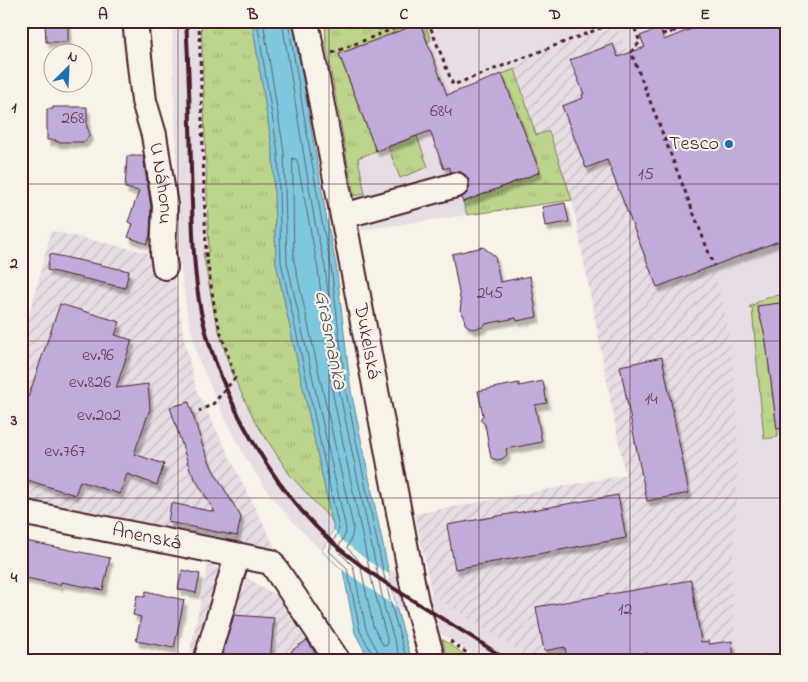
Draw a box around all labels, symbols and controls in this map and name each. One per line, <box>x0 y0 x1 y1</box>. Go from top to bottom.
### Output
text: A <box>98 3 108 27</box>
text: B <box>247 3 259 27</box>
text: C <box>400 3 409 27</box>
text: D <box>548 3 561 27</box>
text: E <box>700 3 710 27</box>
north arrow <box>42 42 92 92</box>
text: N <box>64 46 81 69</box>
text: 1 <box>11 96 17 120</box>
house number: 684 <box>430 99 453 125</box>
house number: 268 <box>61 106 85 132</box>
place label: Tesco <box>669 130 719 159</box>
marker: Tesco <box>723 138 735 150</box>
street label: U Náhonu <box>141 141 180 225</box>
house number: 15 <box>638 162 654 188</box>
text: 2 <box>9 252 18 276</box>
house number: 245 <box>477 281 503 307</box>
water label: Grasmanka <box>306 288 354 393</box>
street label: Dukelská <box>345 300 388 381</box>
house number: ev.96 <box>82 343 114 369</box>
house number: ev.826 <box>69 370 111 396</box>
house number: 14 <box>644 387 658 413</box>
house number: ev.202 <box>77 403 121 429</box>
text: 3 <box>10 409 18 433</box>
house number: ev.767 <box>44 439 86 465</box>
street label: Anenská <box>109 516 184 558</box>
text: 4 <box>10 566 18 590</box>
house number: 12 <box>618 597 632 623</box>

